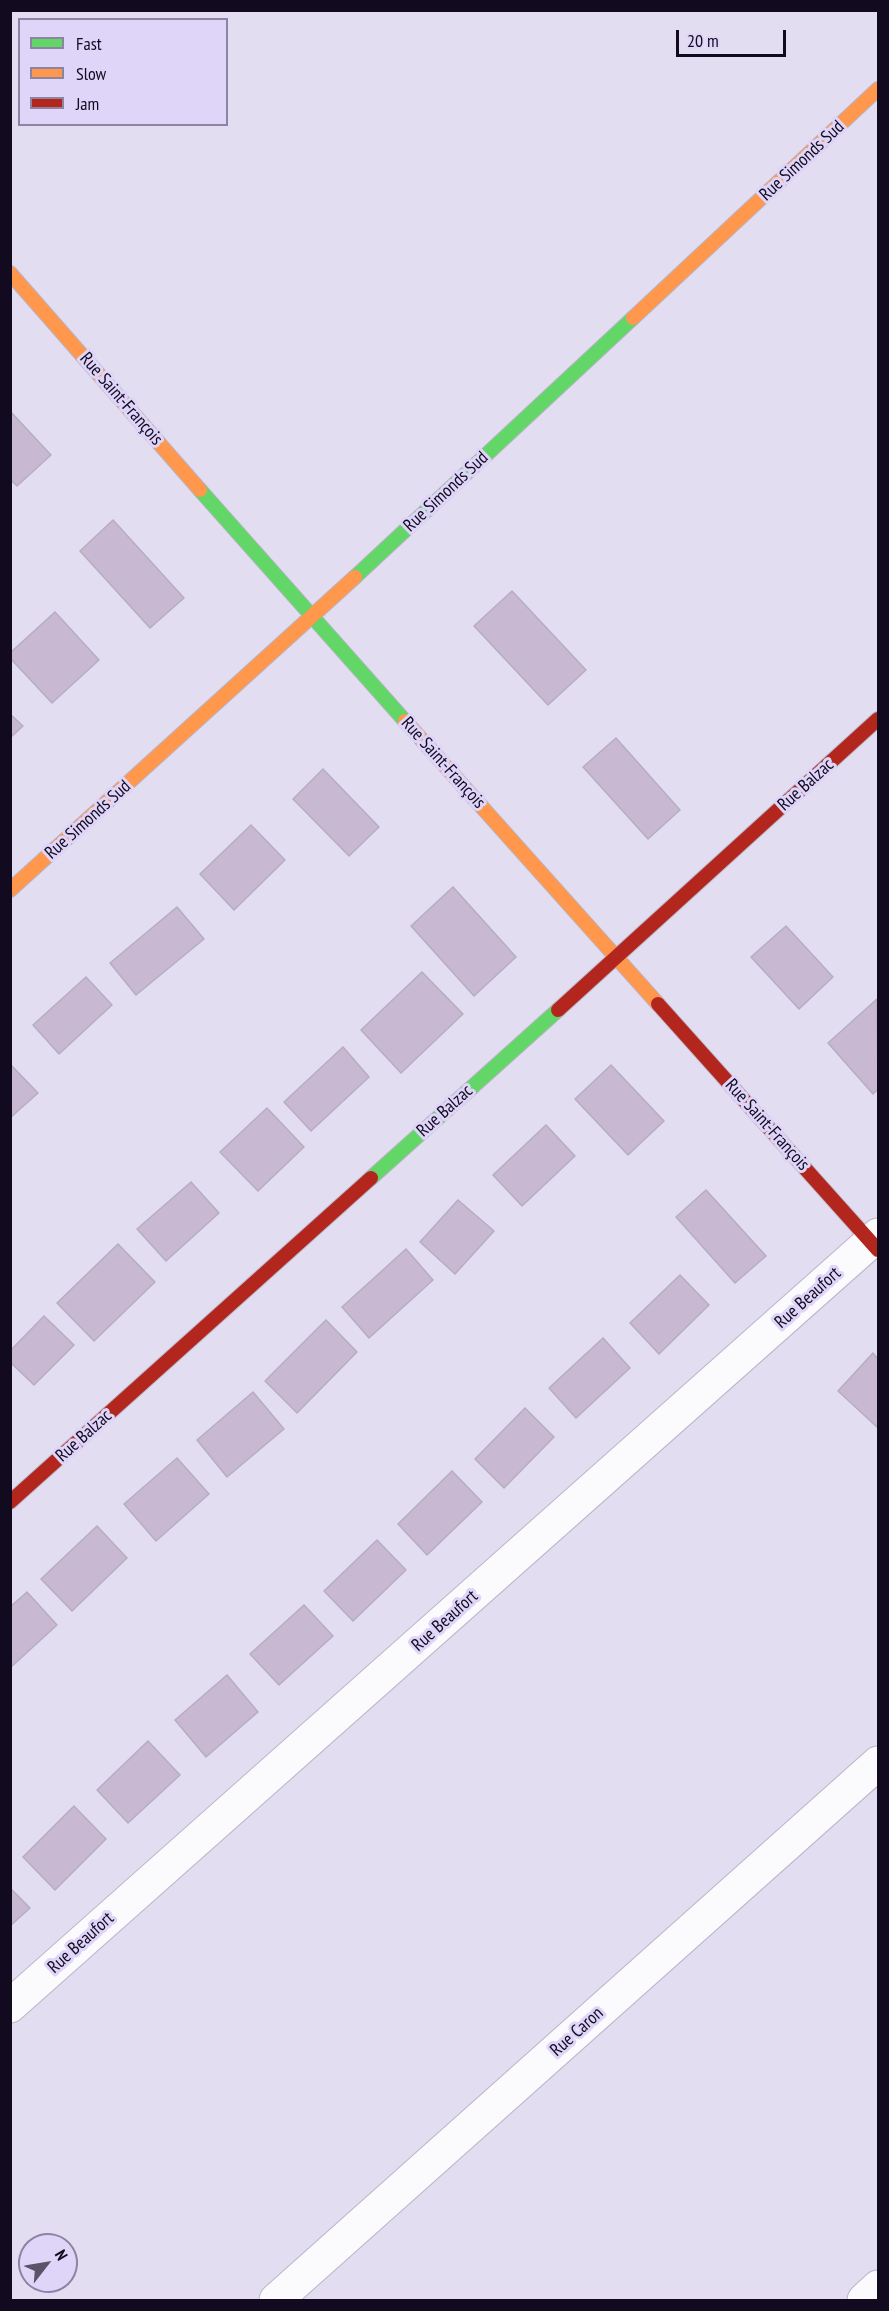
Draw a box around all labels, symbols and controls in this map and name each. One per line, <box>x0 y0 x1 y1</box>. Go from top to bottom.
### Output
legend <box>18 18 228 126</box>
scale bar <box>679 18 788 56</box>
text: 20 m <box>687 29 719 52</box>
text: Fast <box>76 32 102 55</box>
text: Slow <box>76 62 106 85</box>
text: Jam <box>76 92 99 115</box>
street label: Rue Simonds Sud <box>755 116 849 206</box>
street label: Rue Saint-François <box>75 348 167 450</box>
street label: Rue Simonds Sud <box>399 447 493 537</box>
street label: Rue Saint-François <box>396 713 490 813</box>
street label: Rue Balzac <box>774 754 838 816</box>
street label: Rue Simonds Sud <box>41 776 135 864</box>
street label: Rue Saint-François <box>720 1075 814 1175</box>
street label: Rue Balzac <box>413 1080 477 1142</box>
street label: Rue Beaufort <box>771 1263 845 1333</box>
street label: Rue Balzac <box>52 1405 116 1467</box>
street label: Rue Beaufort <box>408 1586 482 1656</box>
street label: Rue Beaufort <box>44 1908 118 1978</box>
street label: Rue Caron <box>546 2003 608 2061</box>
north arrow <box>18 2233 78 2293</box>
text: N <box>51 2246 73 2264</box>

